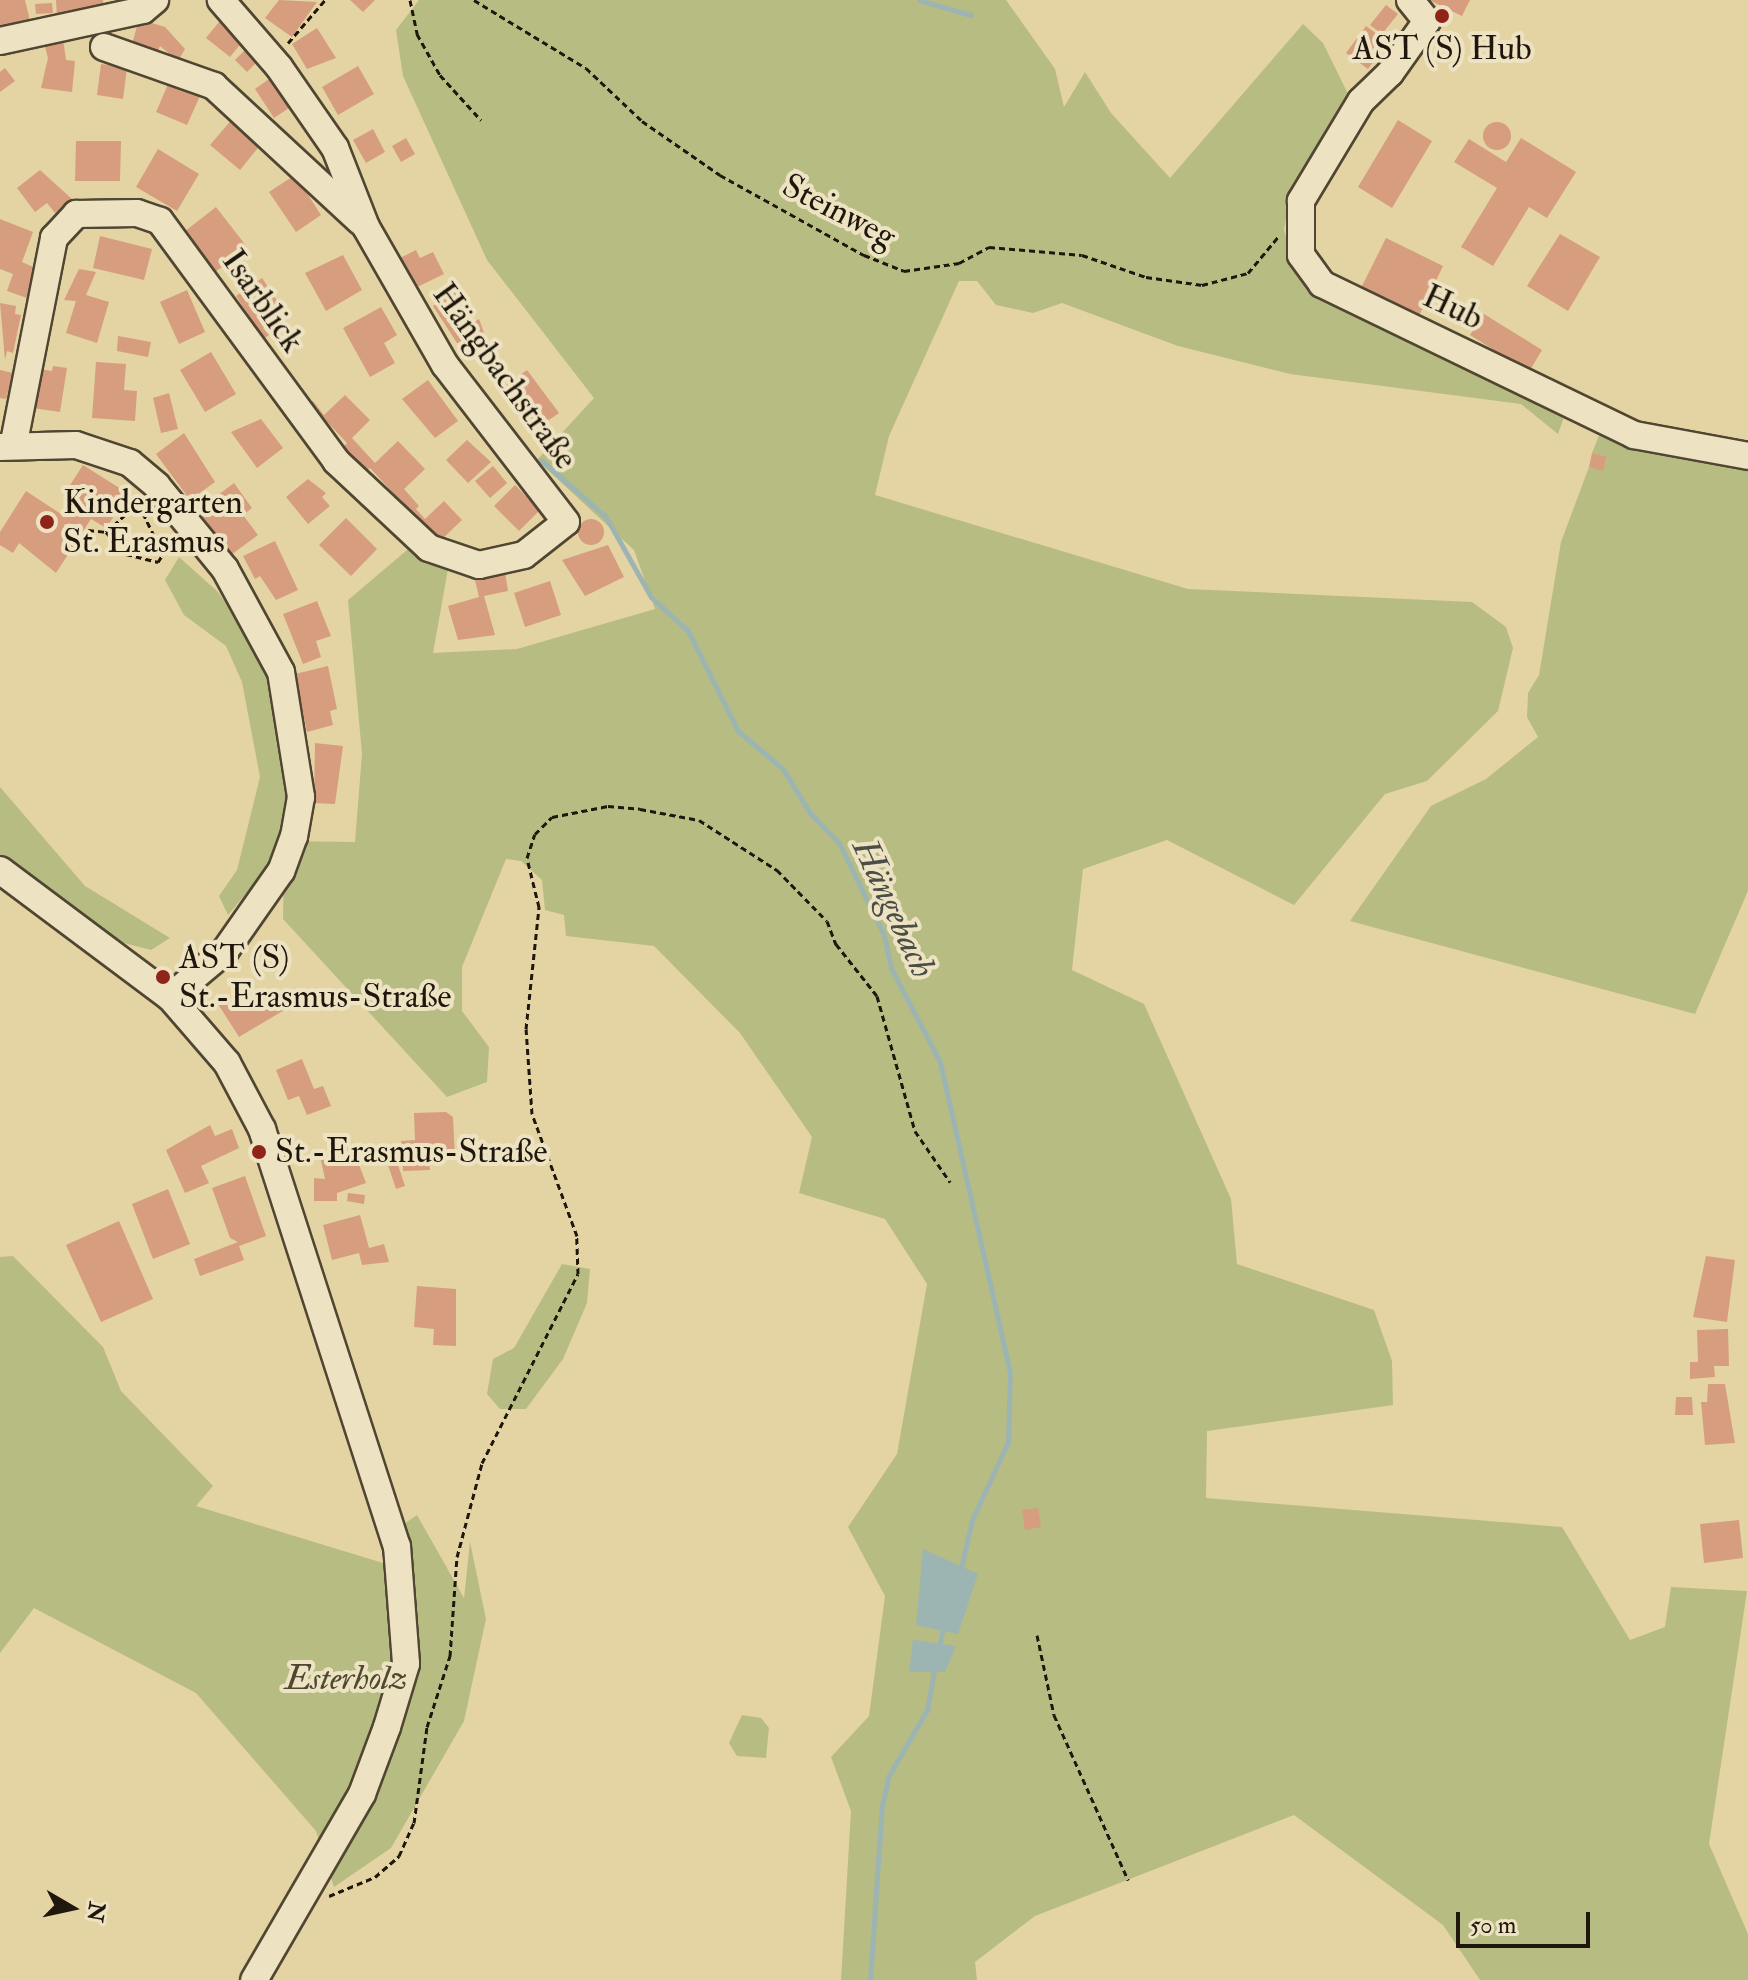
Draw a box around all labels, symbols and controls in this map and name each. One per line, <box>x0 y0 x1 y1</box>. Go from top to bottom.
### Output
marker: AST (S) Hub <box>1433 7 1451 25</box>
place label: AST (S) Hub <box>1352 29 1532 69</box>
street label: Steinweg <box>775 165 903 257</box>
street label: Isarblick <box>213 242 313 360</box>
street label: Hängbachstraße <box>424 275 586 477</box>
street label: Hub <box>1416 275 1490 339</box>
place label: Kindergarten St. Erasmus <box>63 482 243 562</box>
marker: Kindergarten St. Erasmus <box>38 513 56 531</box>
water label: Hängebach <box>843 832 945 984</box>
place label: AST (S) St.-Erasmus-Straße <box>179 937 452 1016</box>
marker: AST (S) St.-Erasmus-Straße <box>154 968 172 986</box>
place label: St.-Erasmus-Straße <box>275 1132 548 1172</box>
marker: St.-Erasmus-Straße <box>250 1143 268 1161</box>
park label: Esterholz <box>285 1659 407 1699</box>
north arrow <box>32 1868 112 1948</box>
scale bar <box>1460 1896 1594 1946</box>
text: N <box>80 1900 111 1924</box>
text: 50 m <box>1470 1910 1516 1941</box>

